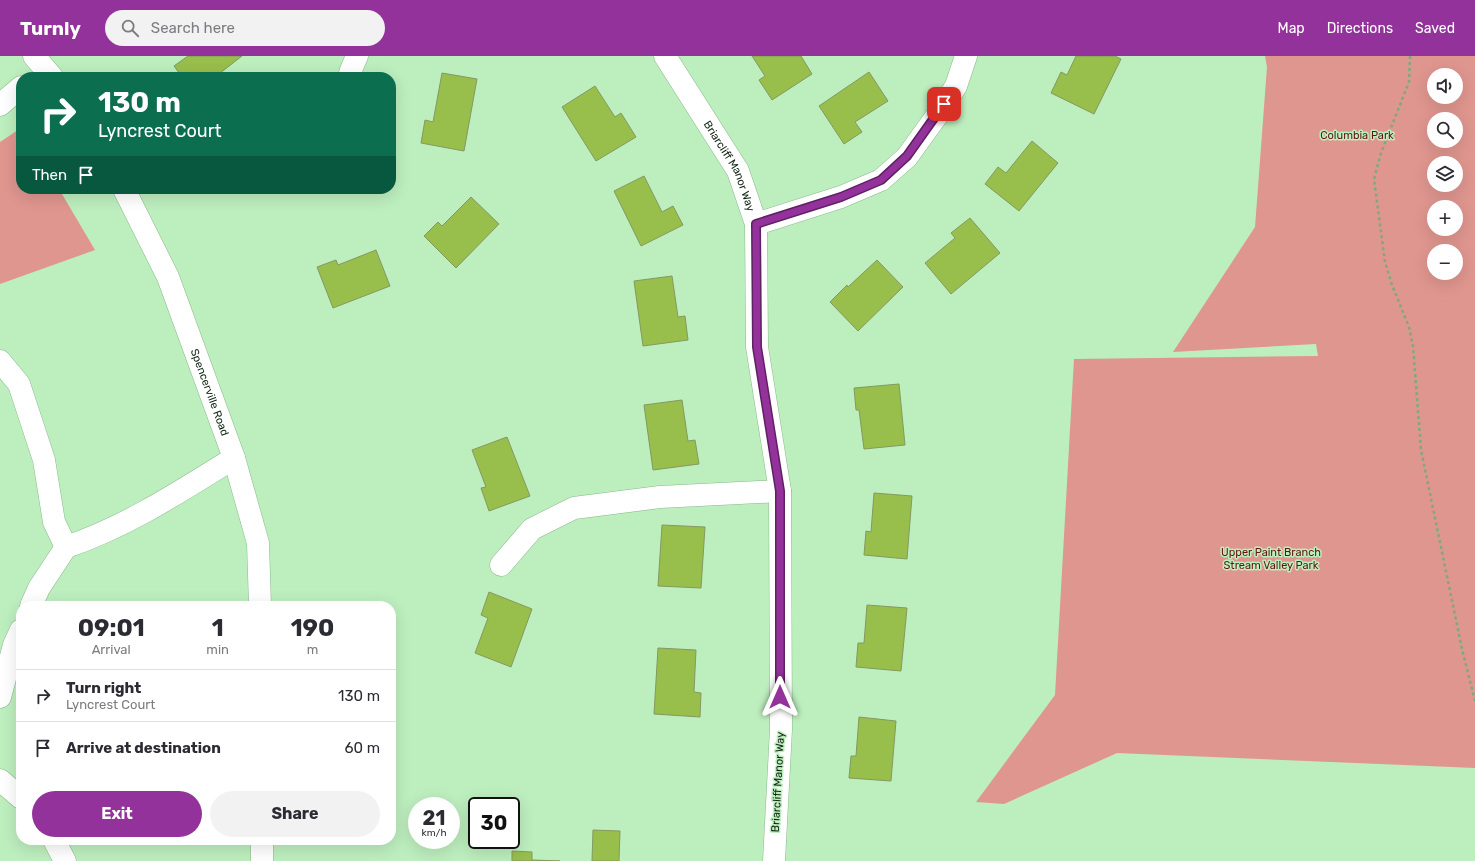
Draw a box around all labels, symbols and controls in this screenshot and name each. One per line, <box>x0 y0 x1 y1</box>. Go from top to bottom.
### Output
search box <box>105 10 385 46</box>
text: Turnly <box>20 17 81 40</box>
icon: search <box>119 17 141 39</box>
text: Search here <box>151 19 235 37</box>
text: Map <box>1278 20 1305 37</box>
text: Directions <box>1327 20 1393 37</box>
text: Saved <box>1415 20 1455 37</box>
map controls <box>1427 68 1463 280</box>
button: sound <box>1427 68 1463 104</box>
text: 130 m <box>98 86 181 119</box>
pin <box>927 87 961 121</box>
icon: right <box>32 88 84 140</box>
icon: arrive <box>933 93 955 115</box>
button: search <box>1427 112 1463 148</box>
street label: Briarcliff Manor Way <box>701 118 758 213</box>
text: Lyncrest Court <box>98 120 222 142</box>
park label: Columbia Park <box>1320 129 1394 142</box>
button: layers <box>1427 156 1463 192</box>
icon: arrive <box>75 164 97 186</box>
text: Then <box>32 166 67 184</box>
button: + <box>1427 200 1463 236</box>
button: − <box>1427 244 1463 280</box>
street label: Spencerville Road <box>188 347 232 438</box>
park label: Upper Paint Branch Stream Valley Park <box>1221 546 1321 572</box>
text: 09:01 <box>78 614 145 642</box>
text: 1 <box>212 614 224 642</box>
text: 190 <box>291 614 334 642</box>
text: Arrival <box>92 642 131 657</box>
text: min <box>206 642 229 657</box>
text: m <box>307 642 318 657</box>
position arrow <box>759 676 801 718</box>
text: Turn right <box>66 679 141 697</box>
icon: right <box>32 685 54 707</box>
text: 130 m <box>338 687 380 705</box>
text: Lyncrest Court <box>66 697 155 712</box>
street label: Briarcliff Manor Way <box>769 731 787 833</box>
icon: arrive <box>32 737 54 759</box>
text: Arrive at destination <box>66 739 221 757</box>
text: 60 m <box>344 739 380 757</box>
button: Exit <box>32 791 202 837</box>
button: Share <box>210 791 380 837</box>
speed limit sign: 30 <box>468 797 520 849</box>
text: 21 <box>423 806 445 830</box>
text: km/h <box>422 827 446 839</box>

